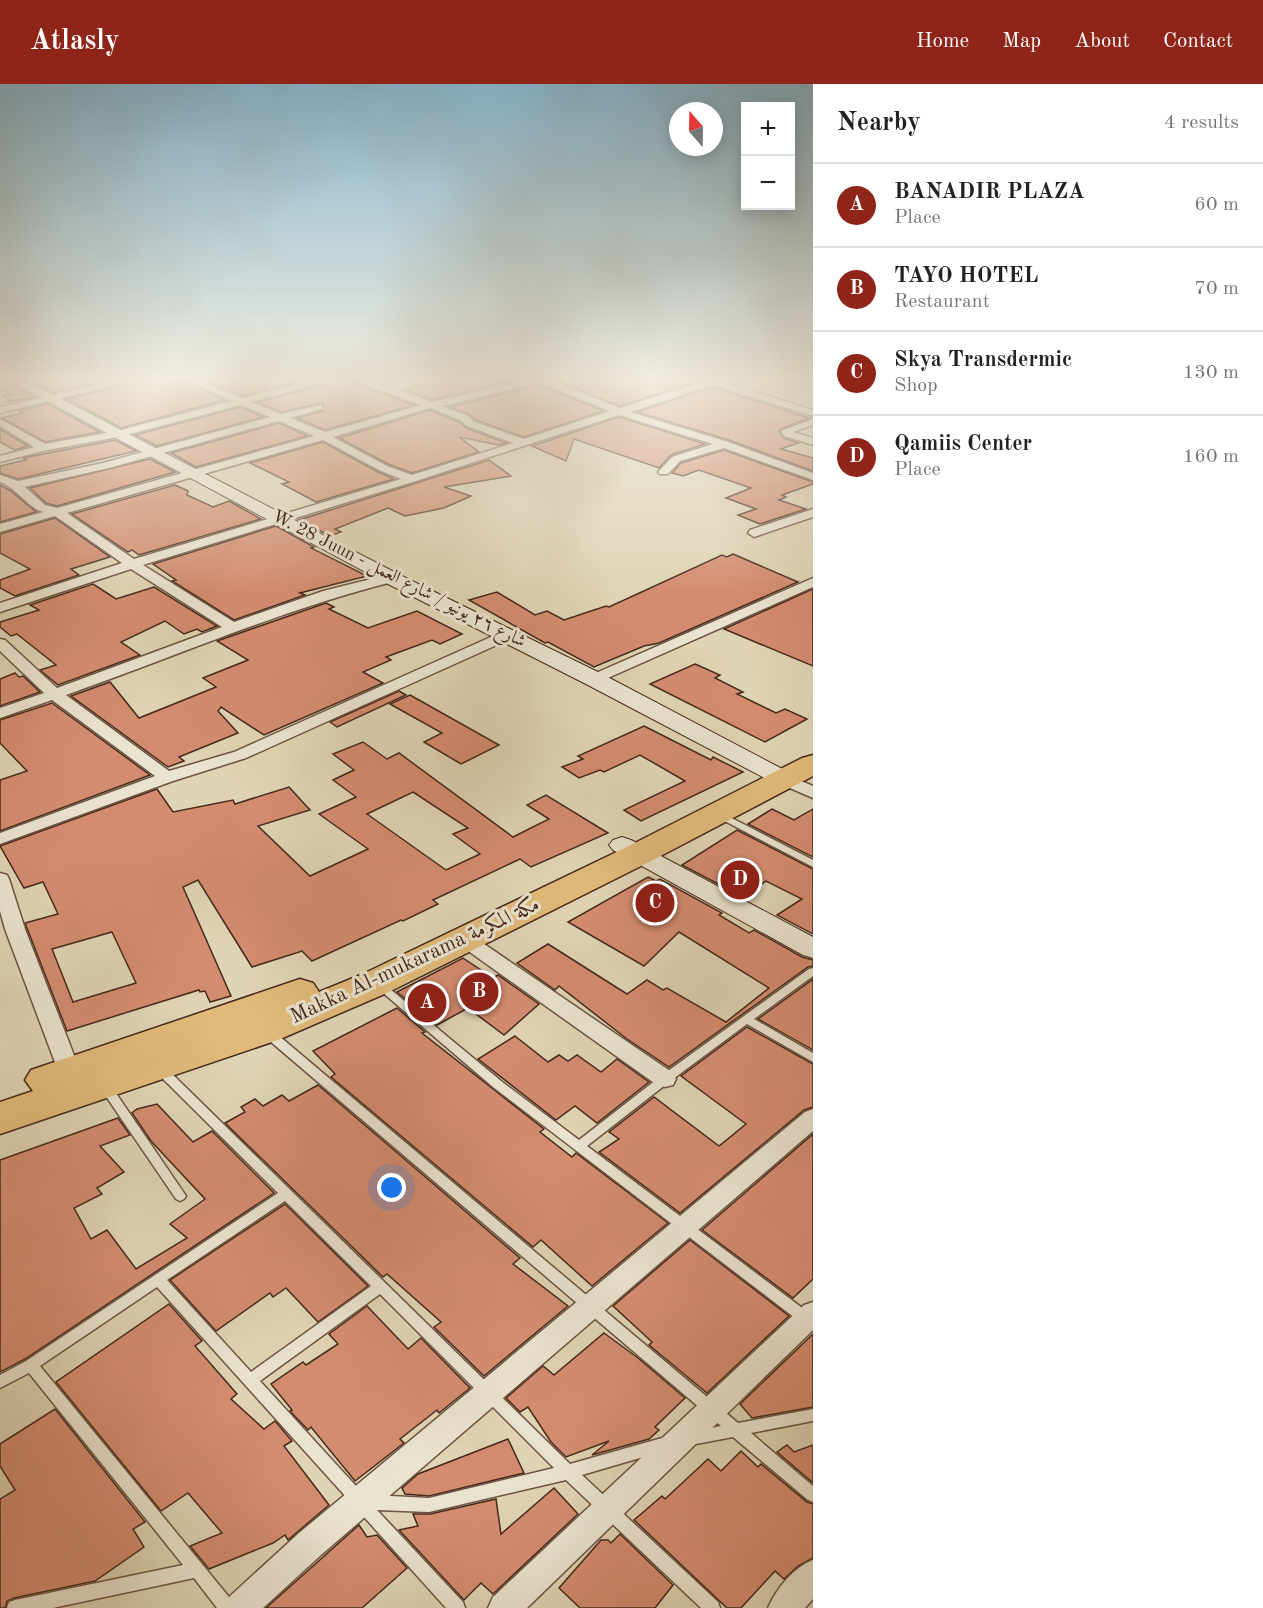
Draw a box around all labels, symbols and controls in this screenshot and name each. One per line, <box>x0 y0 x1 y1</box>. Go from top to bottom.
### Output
text: Atlasly <box>30 28 120 56</box>
text: Home <box>916 31 969 52</box>
text: Map <box>1002 31 1041 52</box>
text: About <box>1074 31 1130 52</box>
text: Contact <box>1163 31 1233 52</box>
north arrow <box>669 102 723 156</box>
map controls <box>741 102 795 210</box>
button: + <box>741 102 795 156</box>
text: Nearby <box>837 110 921 136</box>
text: 4 results <box>1164 113 1239 133</box>
button: − <box>741 156 795 210</box>
text: BANADIR PLAZA <box>894 181 1085 203</box>
text: A <box>849 195 864 215</box>
text: 60 m <box>1194 195 1239 215</box>
text: Place <box>894 208 941 228</box>
text: TAYO HOTEL <box>894 265 1038 287</box>
text: B <box>849 279 864 299</box>
text: 70 m <box>1194 279 1239 299</box>
text: Restaurant <box>894 292 990 312</box>
text: Skya Transdermic <box>894 349 1072 371</box>
text: C <box>850 363 863 383</box>
text: 130 m <box>1183 363 1239 383</box>
text: Shop <box>894 376 938 396</box>
text: Qamiis Center <box>894 433 1032 455</box>
text: D <box>849 447 864 467</box>
text: 160 m <box>1183 447 1239 467</box>
text: Place <box>894 460 941 480</box>
street label: W. 28 Juun - شارع ٢٦ يونيو / شارع العمل <box>267 507 529 656</box>
pin: D <box>720 858 760 902</box>
pin: C <box>636 880 674 926</box>
street label: Makka Al-mukarama مكة المكرمة <box>286 892 544 1030</box>
pin: B <box>460 970 498 1014</box>
pin: A <box>408 980 446 1026</box>
your location <box>377 1173 406 1202</box>

